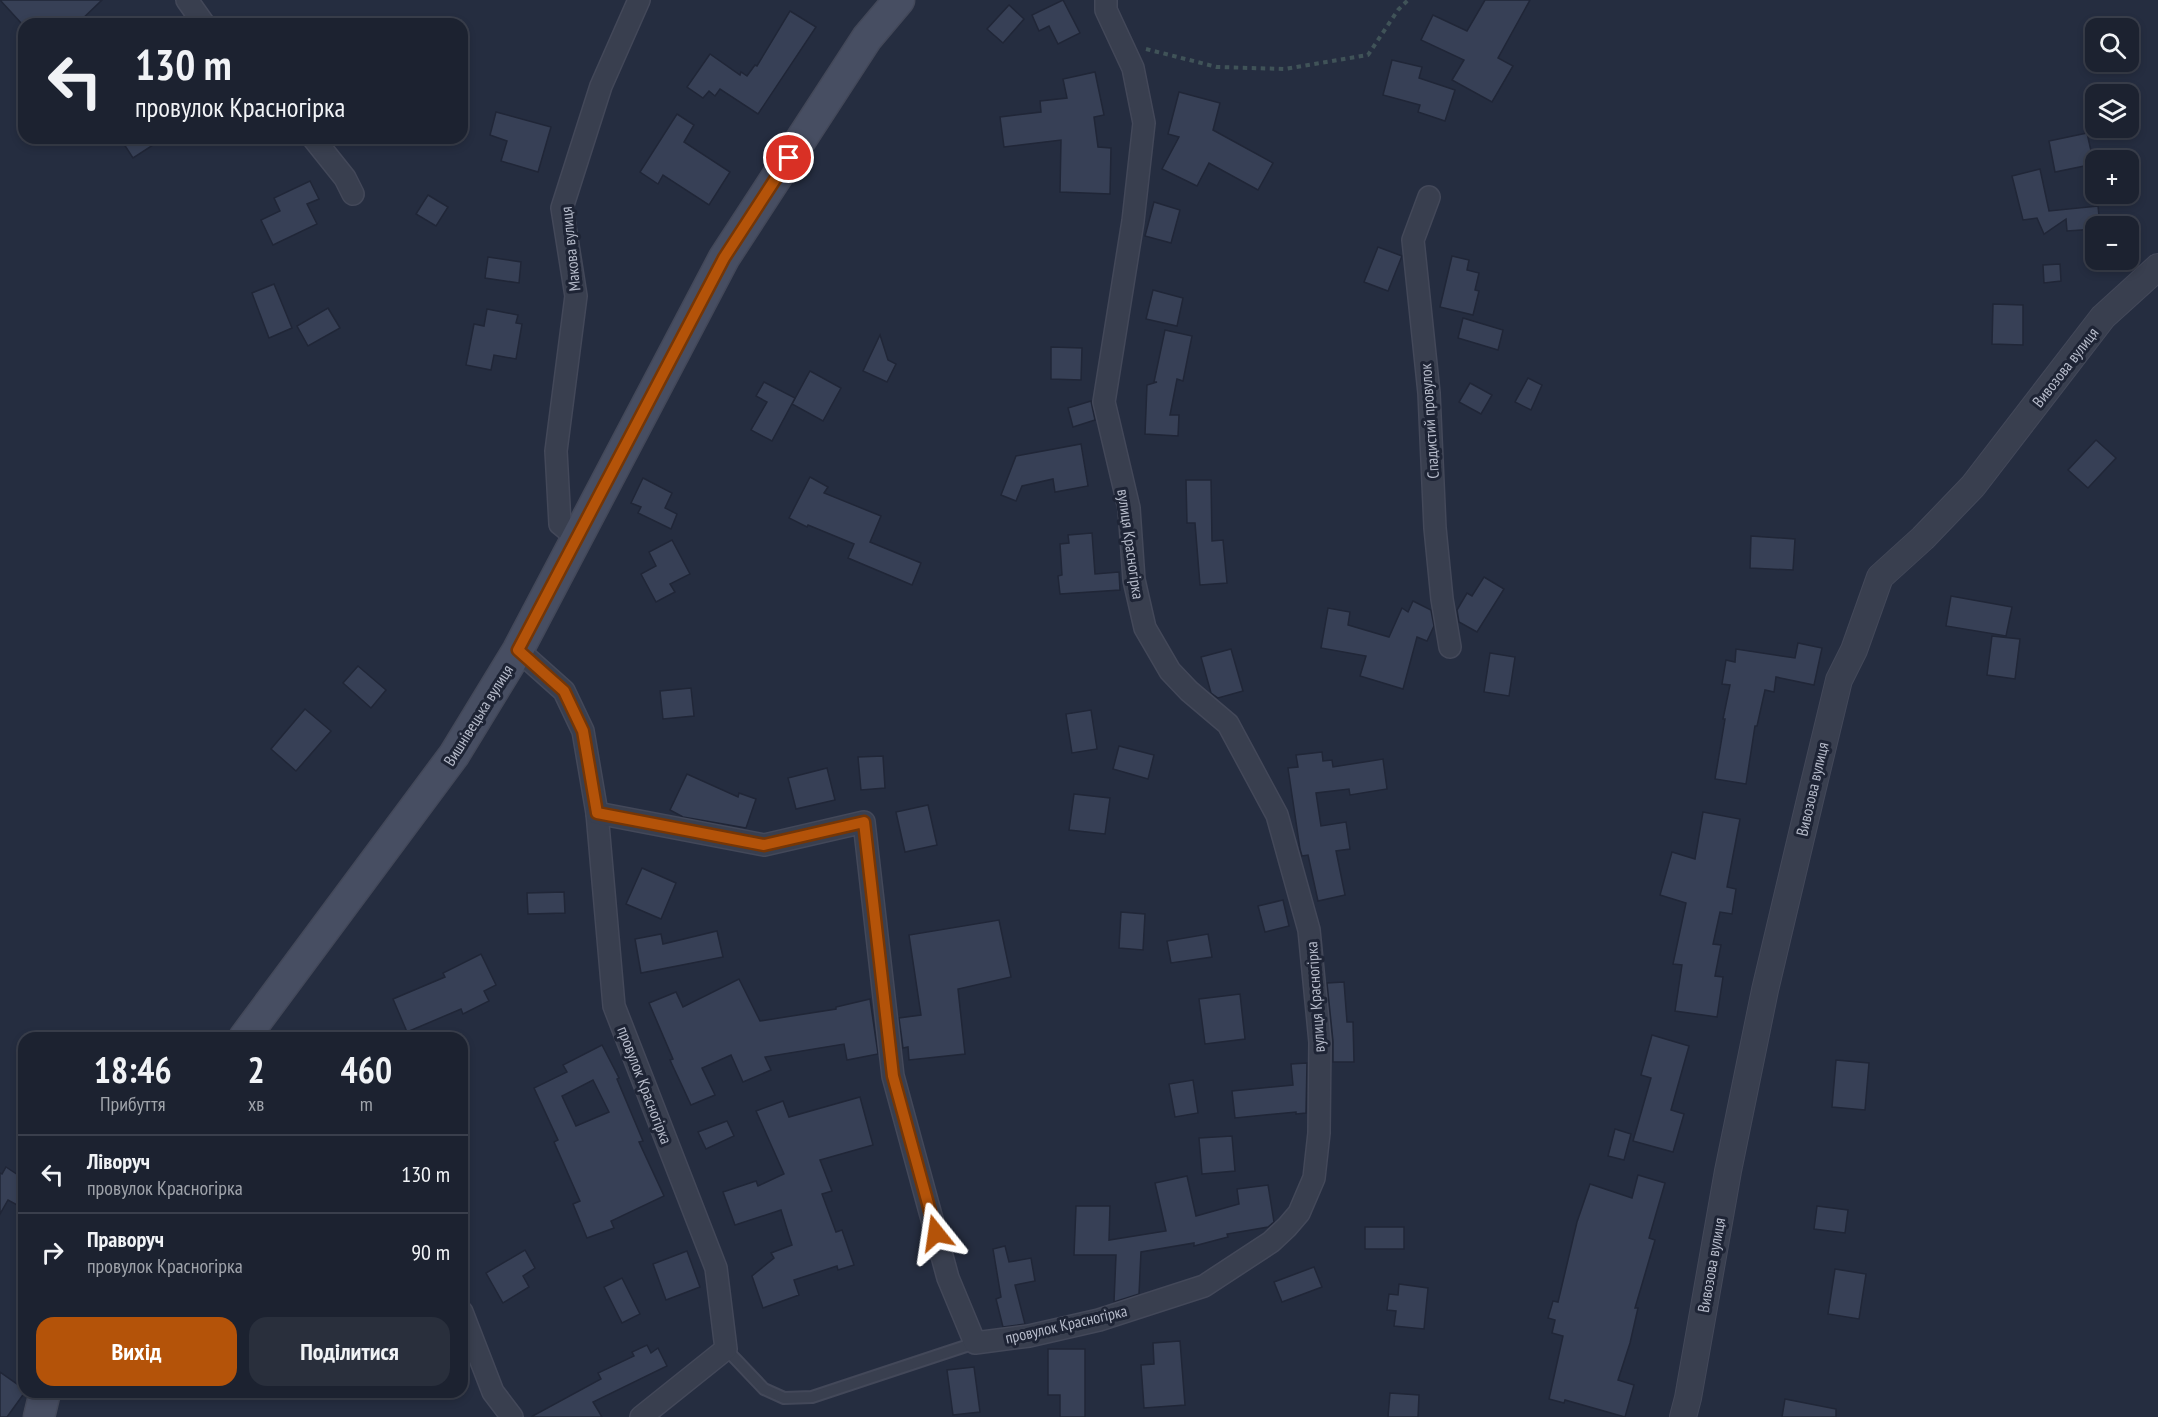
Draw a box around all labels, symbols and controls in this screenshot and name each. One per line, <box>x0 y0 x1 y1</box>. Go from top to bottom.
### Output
map controls <box>2085 18 2139 270</box>
button: search <box>2085 18 2139 72</box>
text: 130 m <box>135 37 232 92</box>
icon: left <box>36 42 114 120</box>
button: layers <box>2085 84 2139 138</box>
text: провулок Красногірка <box>135 90 345 124</box>
pin <box>763 132 814 183</box>
icon: arrive <box>772 141 805 174</box>
button: + <box>2085 150 2139 204</box>
street label: Макова вулиця <box>556 206 584 292</box>
button: − <box>2085 216 2139 270</box>
street label: Вивозова вулиця <box>2028 323 2102 411</box>
street label: Спадистий провулок <box>1415 362 1443 479</box>
street label: вулиця Красногірка <box>1113 488 1149 600</box>
street label: Вишнівецька вулиця <box>439 661 517 769</box>
street label: Вивозова вулиця <box>1791 740 1833 838</box>
street label: вулиця Красногірка <box>1301 941 1329 1053</box>
street label: провулок Красногірка <box>613 1023 677 1147</box>
text: 18:46 <box>94 1046 172 1093</box>
text: 2 <box>248 1046 265 1093</box>
text: 460 <box>341 1046 392 1093</box>
text: Прибуття <box>100 1091 165 1117</box>
text: хв <box>248 1091 264 1117</box>
text: m <box>360 1091 373 1117</box>
text: Ліворуч <box>87 1147 150 1175</box>
icon: left <box>36 1158 69 1191</box>
text: 130 m <box>401 1160 450 1188</box>
text: провулок Красногірка <box>87 1175 243 1201</box>
position arrow <box>904 1201 968 1265</box>
street label: Вивозова вулиця <box>1693 1216 1729 1314</box>
text: Праворуч <box>87 1225 164 1253</box>
icon: right <box>36 1236 69 1269</box>
text: 90 m <box>411 1238 450 1266</box>
text: провулок Красногірка <box>87 1253 243 1279</box>
street label: провулок Красногірка <box>1003 1300 1129 1348</box>
button: Вихід <box>36 1317 237 1386</box>
button: Поділитися <box>249 1317 450 1386</box>

